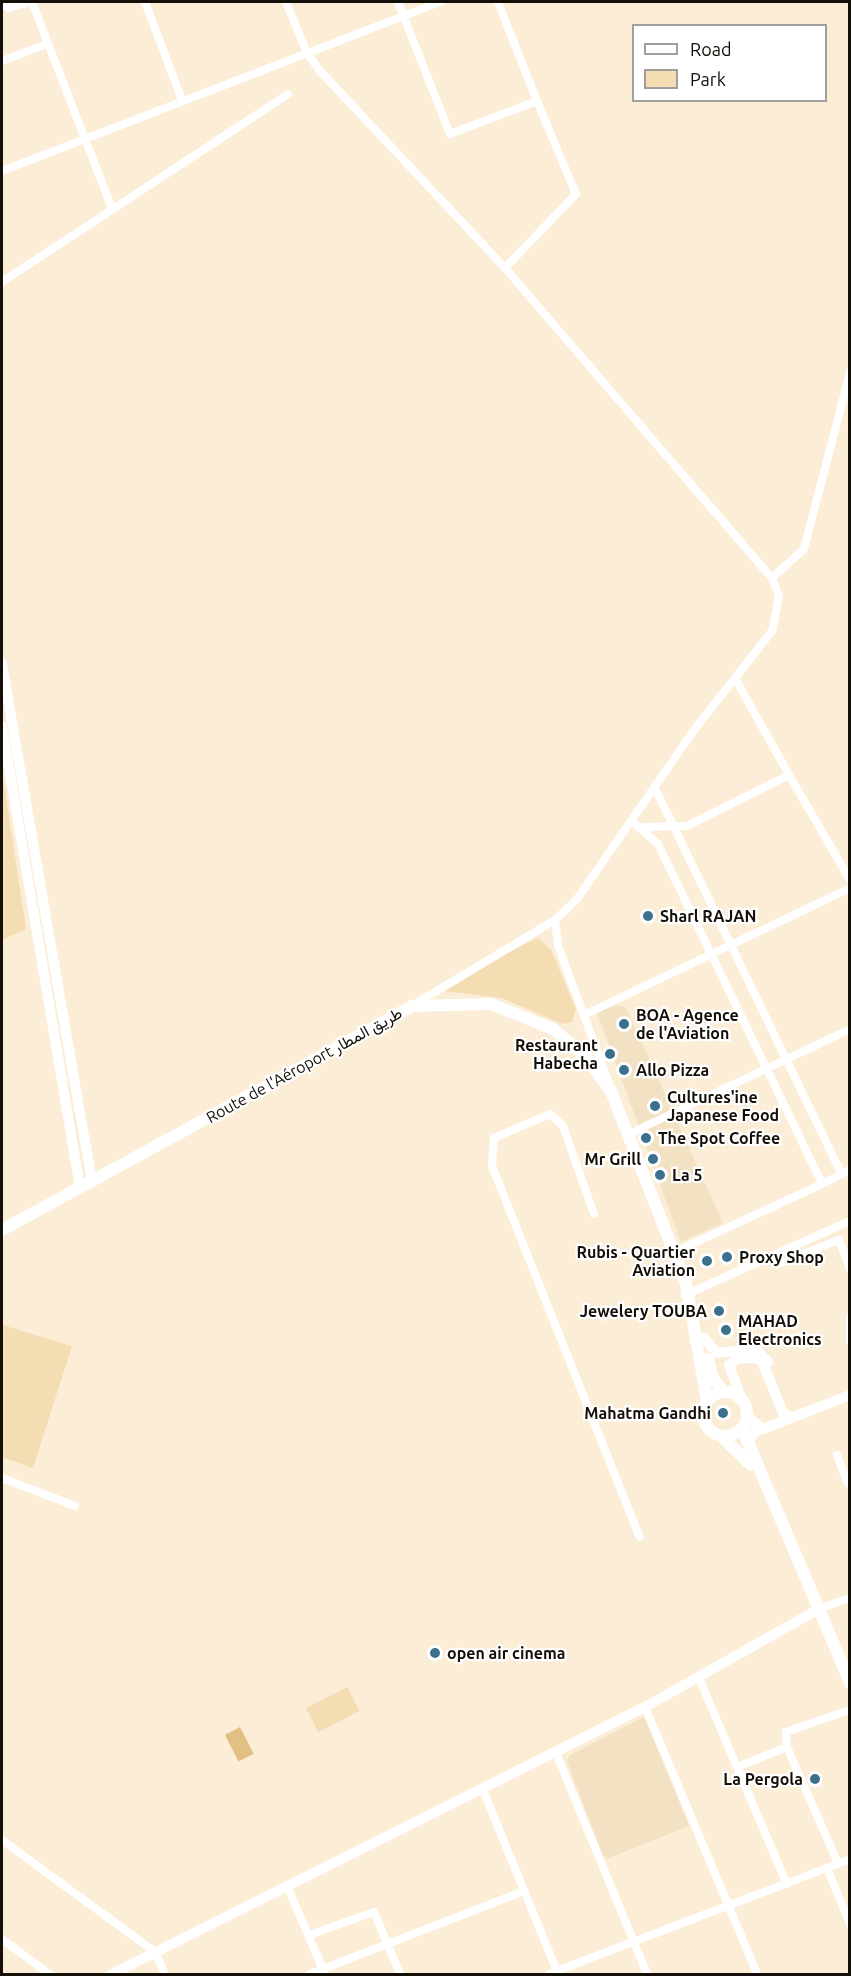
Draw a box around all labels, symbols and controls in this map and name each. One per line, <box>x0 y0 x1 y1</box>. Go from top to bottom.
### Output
legend <box>632 24 827 102</box>
text: Road <box>690 39 732 59</box>
text: Park <box>690 69 726 89</box>
place label: Sharl RAJAN <box>660 906 756 926</box>
marker: Sharl RAJAN <box>641 909 655 923</box>
street label: Route de l'Aéroport طريق المطار <box>203 1003 405 1127</box>
place label: BOA - Agence de l'Aviation <box>636 1005 739 1043</box>
marker: BOA - Agence de l'Aviation <box>617 1017 631 1031</box>
place label: Restaurant Habecha <box>515 1035 598 1073</box>
marker: Restaurant Habecha <box>603 1047 617 1061</box>
place label: Allo Pizza <box>636 1060 709 1080</box>
marker: Allo Pizza <box>617 1063 631 1077</box>
place label: Cultures'ine Japanese Food <box>667 1087 779 1125</box>
marker: Cultures'ine Japanese Food <box>648 1099 662 1113</box>
place label: The Spot Coffee <box>658 1128 780 1148</box>
marker: The Spot Coffee <box>639 1131 653 1145</box>
place label: Mr Grill <box>585 1149 641 1169</box>
marker: Mr Grill <box>646 1152 660 1166</box>
place label: La 5 <box>672 1165 702 1185</box>
marker: La 5 <box>653 1168 667 1182</box>
place label: Rubis - Quartier Aviation <box>577 1242 695 1280</box>
place label: Proxy Shop <box>739 1247 824 1267</box>
marker: Proxy Shop <box>720 1250 734 1264</box>
marker: Rubis - Quartier Aviation <box>700 1254 714 1268</box>
place label: Jewelery TOUBA <box>580 1301 707 1321</box>
marker: Jewelery TOUBA <box>712 1304 726 1318</box>
place label: MAHAD Electronics <box>738 1311 822 1349</box>
marker: MAHAD Electronics <box>719 1323 733 1337</box>
place label: Mahatma Gandhi <box>584 1403 711 1423</box>
marker: Mahatma Gandhi <box>716 1406 730 1420</box>
place label: open air cinema <box>447 1643 565 1663</box>
marker: open air cinema <box>428 1646 442 1660</box>
place label: La Pergola <box>723 1769 803 1789</box>
marker: La Pergola <box>808 1772 822 1786</box>

